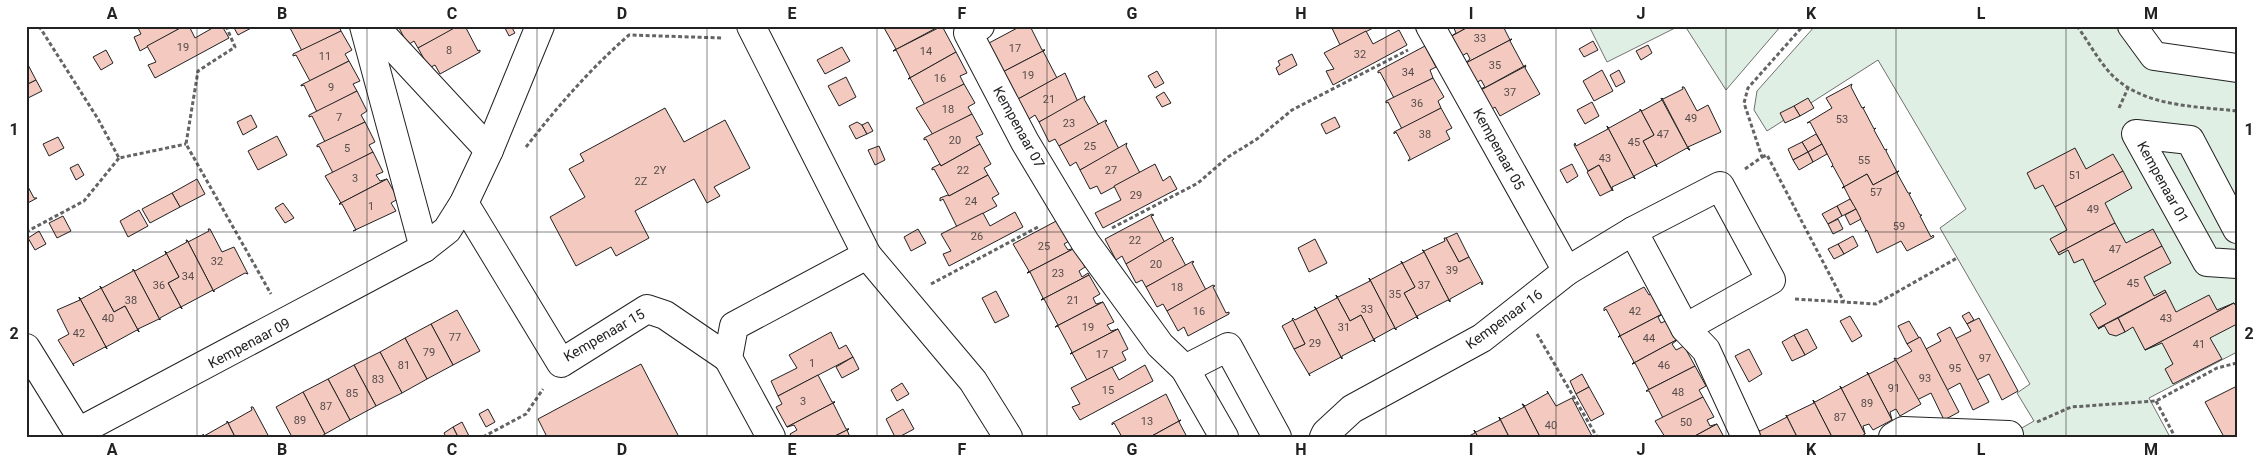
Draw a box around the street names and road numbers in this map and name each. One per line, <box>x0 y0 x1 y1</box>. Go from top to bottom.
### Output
street label: Kempenaar 07 <box>990 84 1048 171</box>
street label: Kempenaar 05 <box>1470 106 1528 193</box>
street label: Kempenaar 01 <box>2134 139 2192 225</box>
street label: Kempenaar 16 <box>1463 286 1545 352</box>
street label: Kempenaar 15 <box>561 305 647 365</box>
street label: Kempenaar 09 <box>205 315 293 371</box>

